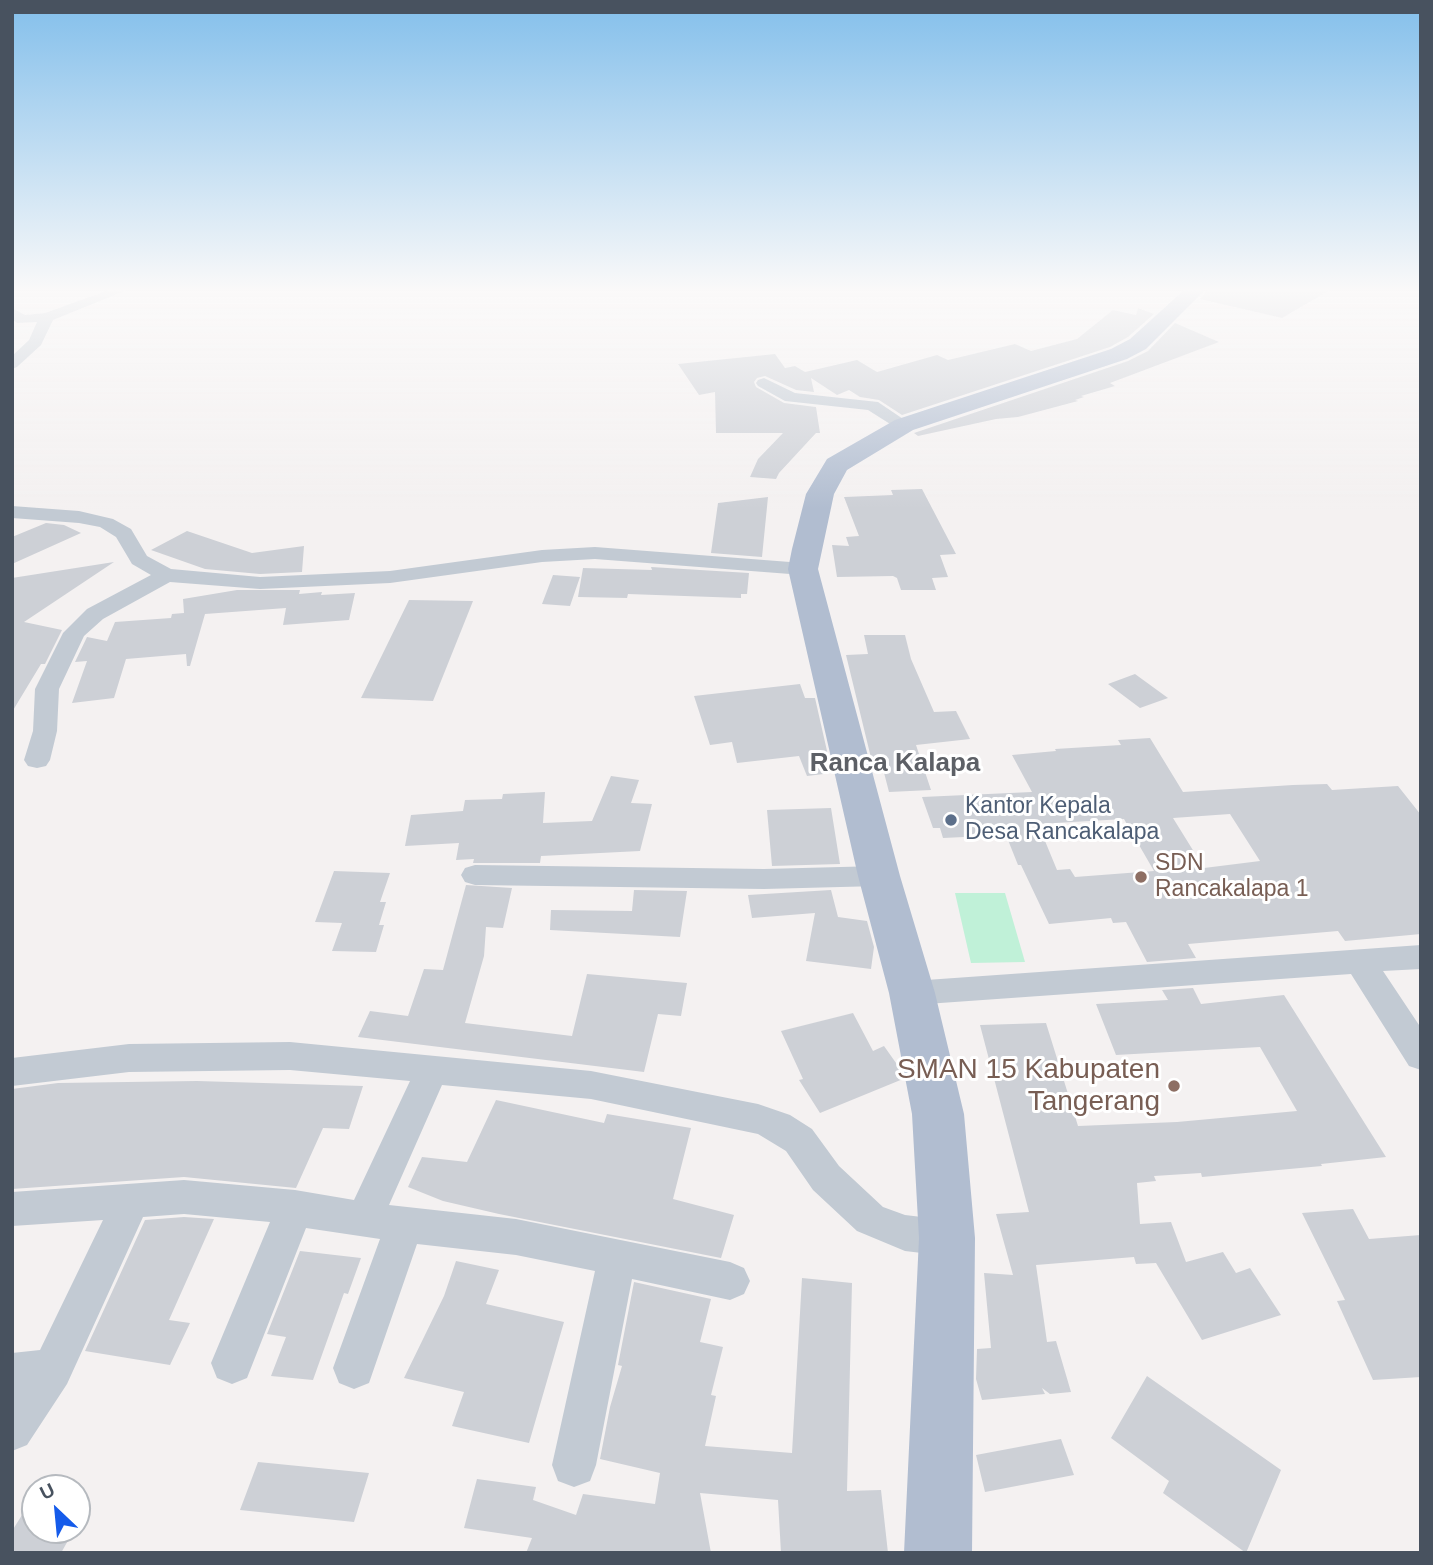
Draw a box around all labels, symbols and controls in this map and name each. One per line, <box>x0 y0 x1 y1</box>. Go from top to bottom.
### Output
district label: Ranca Kalapa <box>810 748 980 780</box>
place label: Kantor Kepala Desa Rancakalapa <box>965 793 1159 847</box>
marker: Kantor Kepala Desa Rancakalapa <box>943 812 959 828</box>
place label: SDN Rancakalapa 1 <box>1155 850 1308 904</box>
marker: SDN Rancakalapa 1 <box>1133 869 1149 885</box>
place label: SMAN 15 Kabupaten Tangerang <box>897 1053 1160 1119</box>
marker: SMAN 15 Kabupaten Tangerang <box>1166 1078 1182 1094</box>
north arrow <box>21 1474 91 1544</box>
text: U <box>37 1479 58 1504</box>

